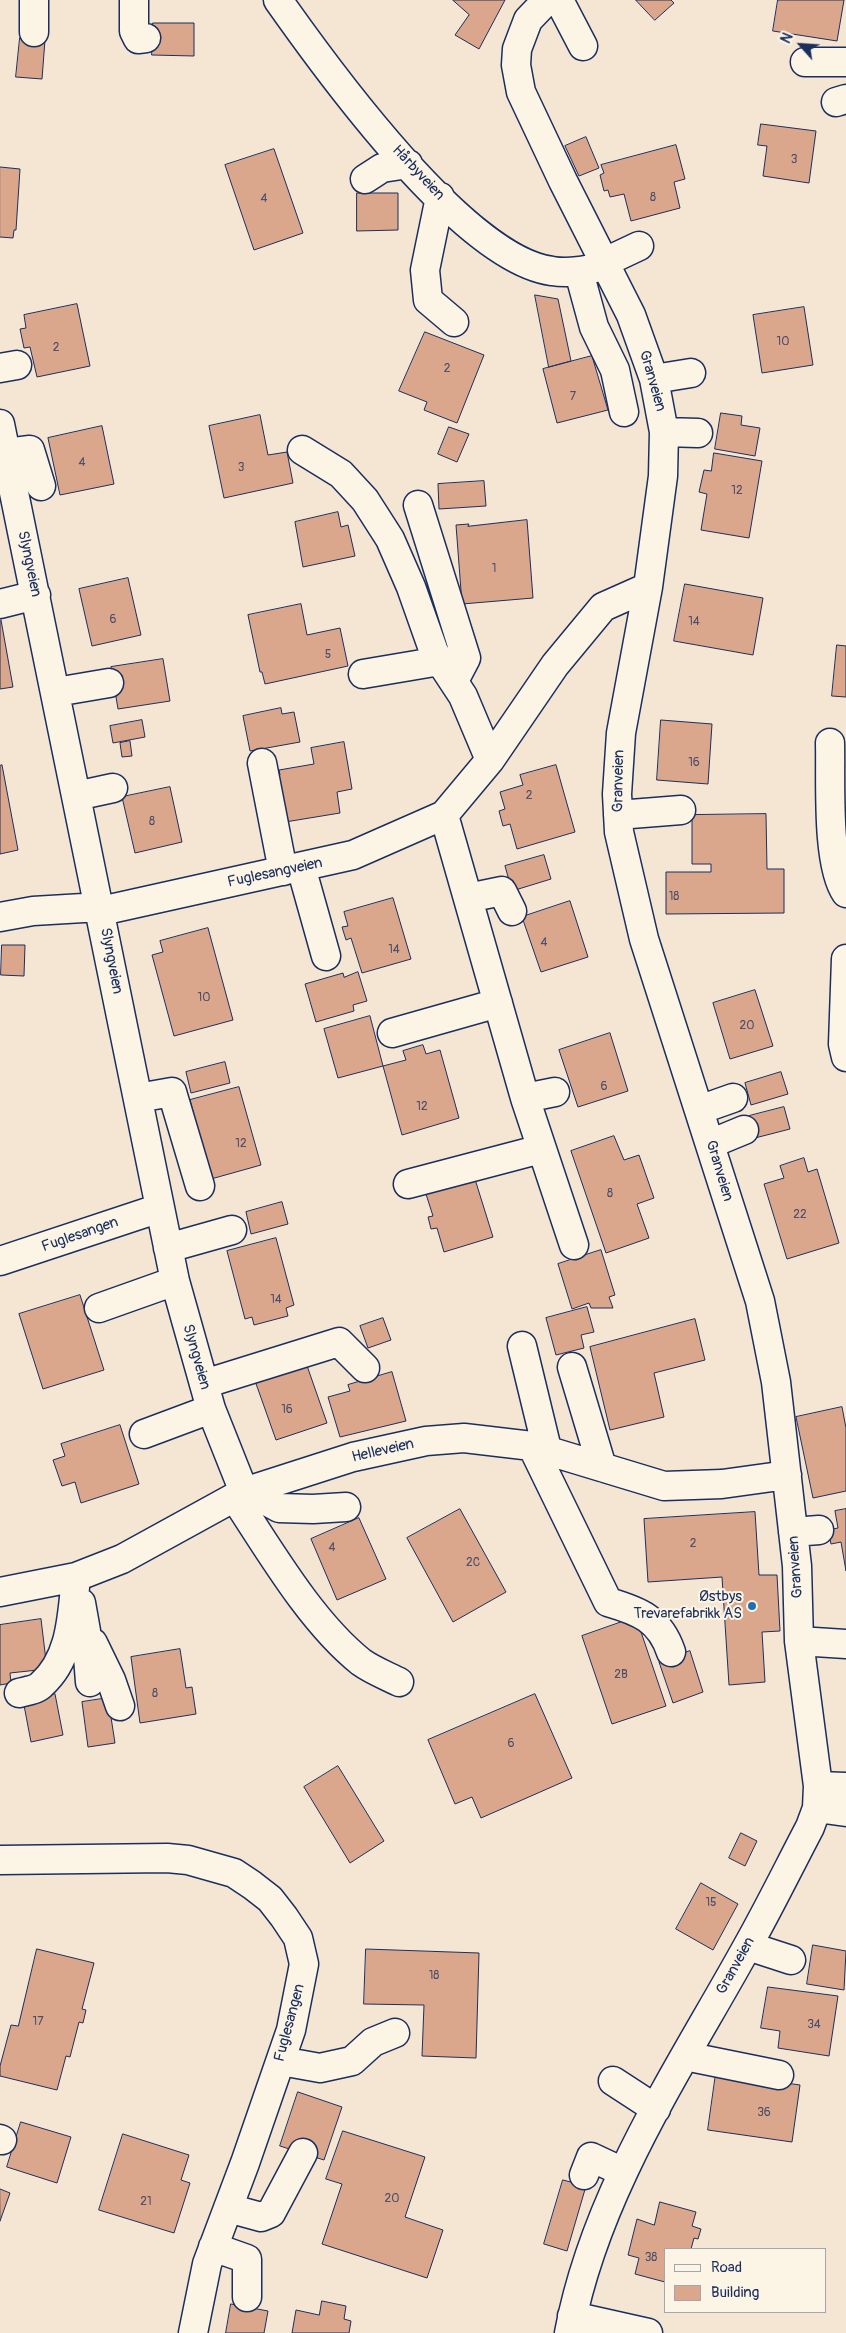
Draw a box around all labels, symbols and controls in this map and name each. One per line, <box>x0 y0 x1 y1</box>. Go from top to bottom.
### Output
north arrow <box>776 20 826 70</box>
text: N <box>777 30 797 46</box>
street label: Hårbyveien <box>388 142 448 204</box>
house number: 3 <box>791 153 797 167</box>
house number: 8 <box>650 191 656 205</box>
house number: 4 <box>261 192 267 206</box>
house number: 10 <box>777 335 789 349</box>
house number: 2 <box>53 341 59 355</box>
street label: Granveien <box>635 348 669 414</box>
house number: 2 <box>444 362 450 376</box>
house number: 7 <box>570 390 576 404</box>
house number: 4 <box>79 456 85 470</box>
house number: 3 <box>238 461 244 475</box>
house number: 12 <box>731 484 743 498</box>
street label: Slyngveien <box>13 529 45 599</box>
house number: 1 <box>492 562 496 576</box>
house number: 6 <box>110 613 116 627</box>
house number: 14 <box>688 615 700 629</box>
house number: 5 <box>325 648 331 662</box>
street label: Granveien <box>609 749 629 813</box>
house number: 16 <box>688 756 700 770</box>
house number: 2 <box>526 789 532 803</box>
house number: 8 <box>149 815 155 829</box>
street label: Fuglesangveien <box>226 854 324 892</box>
house number: 18 <box>669 890 679 904</box>
street label: Slyngveien <box>96 926 126 996</box>
house number: 4 <box>541 936 547 950</box>
house number: 14 <box>388 943 400 957</box>
house number: 10 <box>198 991 210 1005</box>
house number: 20 <box>740 1019 754 1033</box>
house number: 6 <box>601 1080 607 1094</box>
house number: 12 <box>416 1100 428 1114</box>
house number: 12 <box>235 1137 247 1151</box>
street label: Granveien <box>701 1138 737 1204</box>
house number: 8 <box>607 1187 613 1201</box>
house number: 22 <box>793 1208 807 1222</box>
street label: Fuglesangen <box>39 1213 121 1257</box>
house number: 14 <box>270 1293 282 1307</box>
street label: Slyngveien <box>178 1322 214 1392</box>
house number: 16 <box>281 1403 293 1417</box>
street label: Helleveien <box>350 1435 416 1467</box>
street label: Granveien <box>785 1535 807 1599</box>
house number: 2 <box>690 1537 696 1551</box>
house number: 4 <box>329 1541 335 1555</box>
house number: 2C <box>466 1556 480 1570</box>
place label: Østbys Trevarefabrikk AS <box>633 1588 742 1623</box>
marker: Østbys Trevarefabrikk AS <box>746 1600 758 1612</box>
house number: 2B <box>614 1668 628 1682</box>
house number: 8 <box>152 1687 158 1701</box>
house number: 6 <box>508 1737 514 1751</box>
house number: 15 <box>705 1896 717 1910</box>
street label: Granveien <box>713 1934 759 1998</box>
house number: 18 <box>429 1969 439 1983</box>
street label: Fuglesangen <box>271 1982 309 2064</box>
house number: 17 <box>32 2015 44 2029</box>
house number: 34 <box>807 2018 821 2032</box>
house number: 36 <box>757 2106 771 2120</box>
house number: 20 <box>385 2192 399 2206</box>
house number: 21 <box>140 2195 152 2209</box>
legend <box>664 2248 826 2313</box>
house number: 38 <box>645 2251 657 2265</box>
text: Road <box>711 2258 742 2277</box>
text: Building <box>711 2283 759 2302</box>

